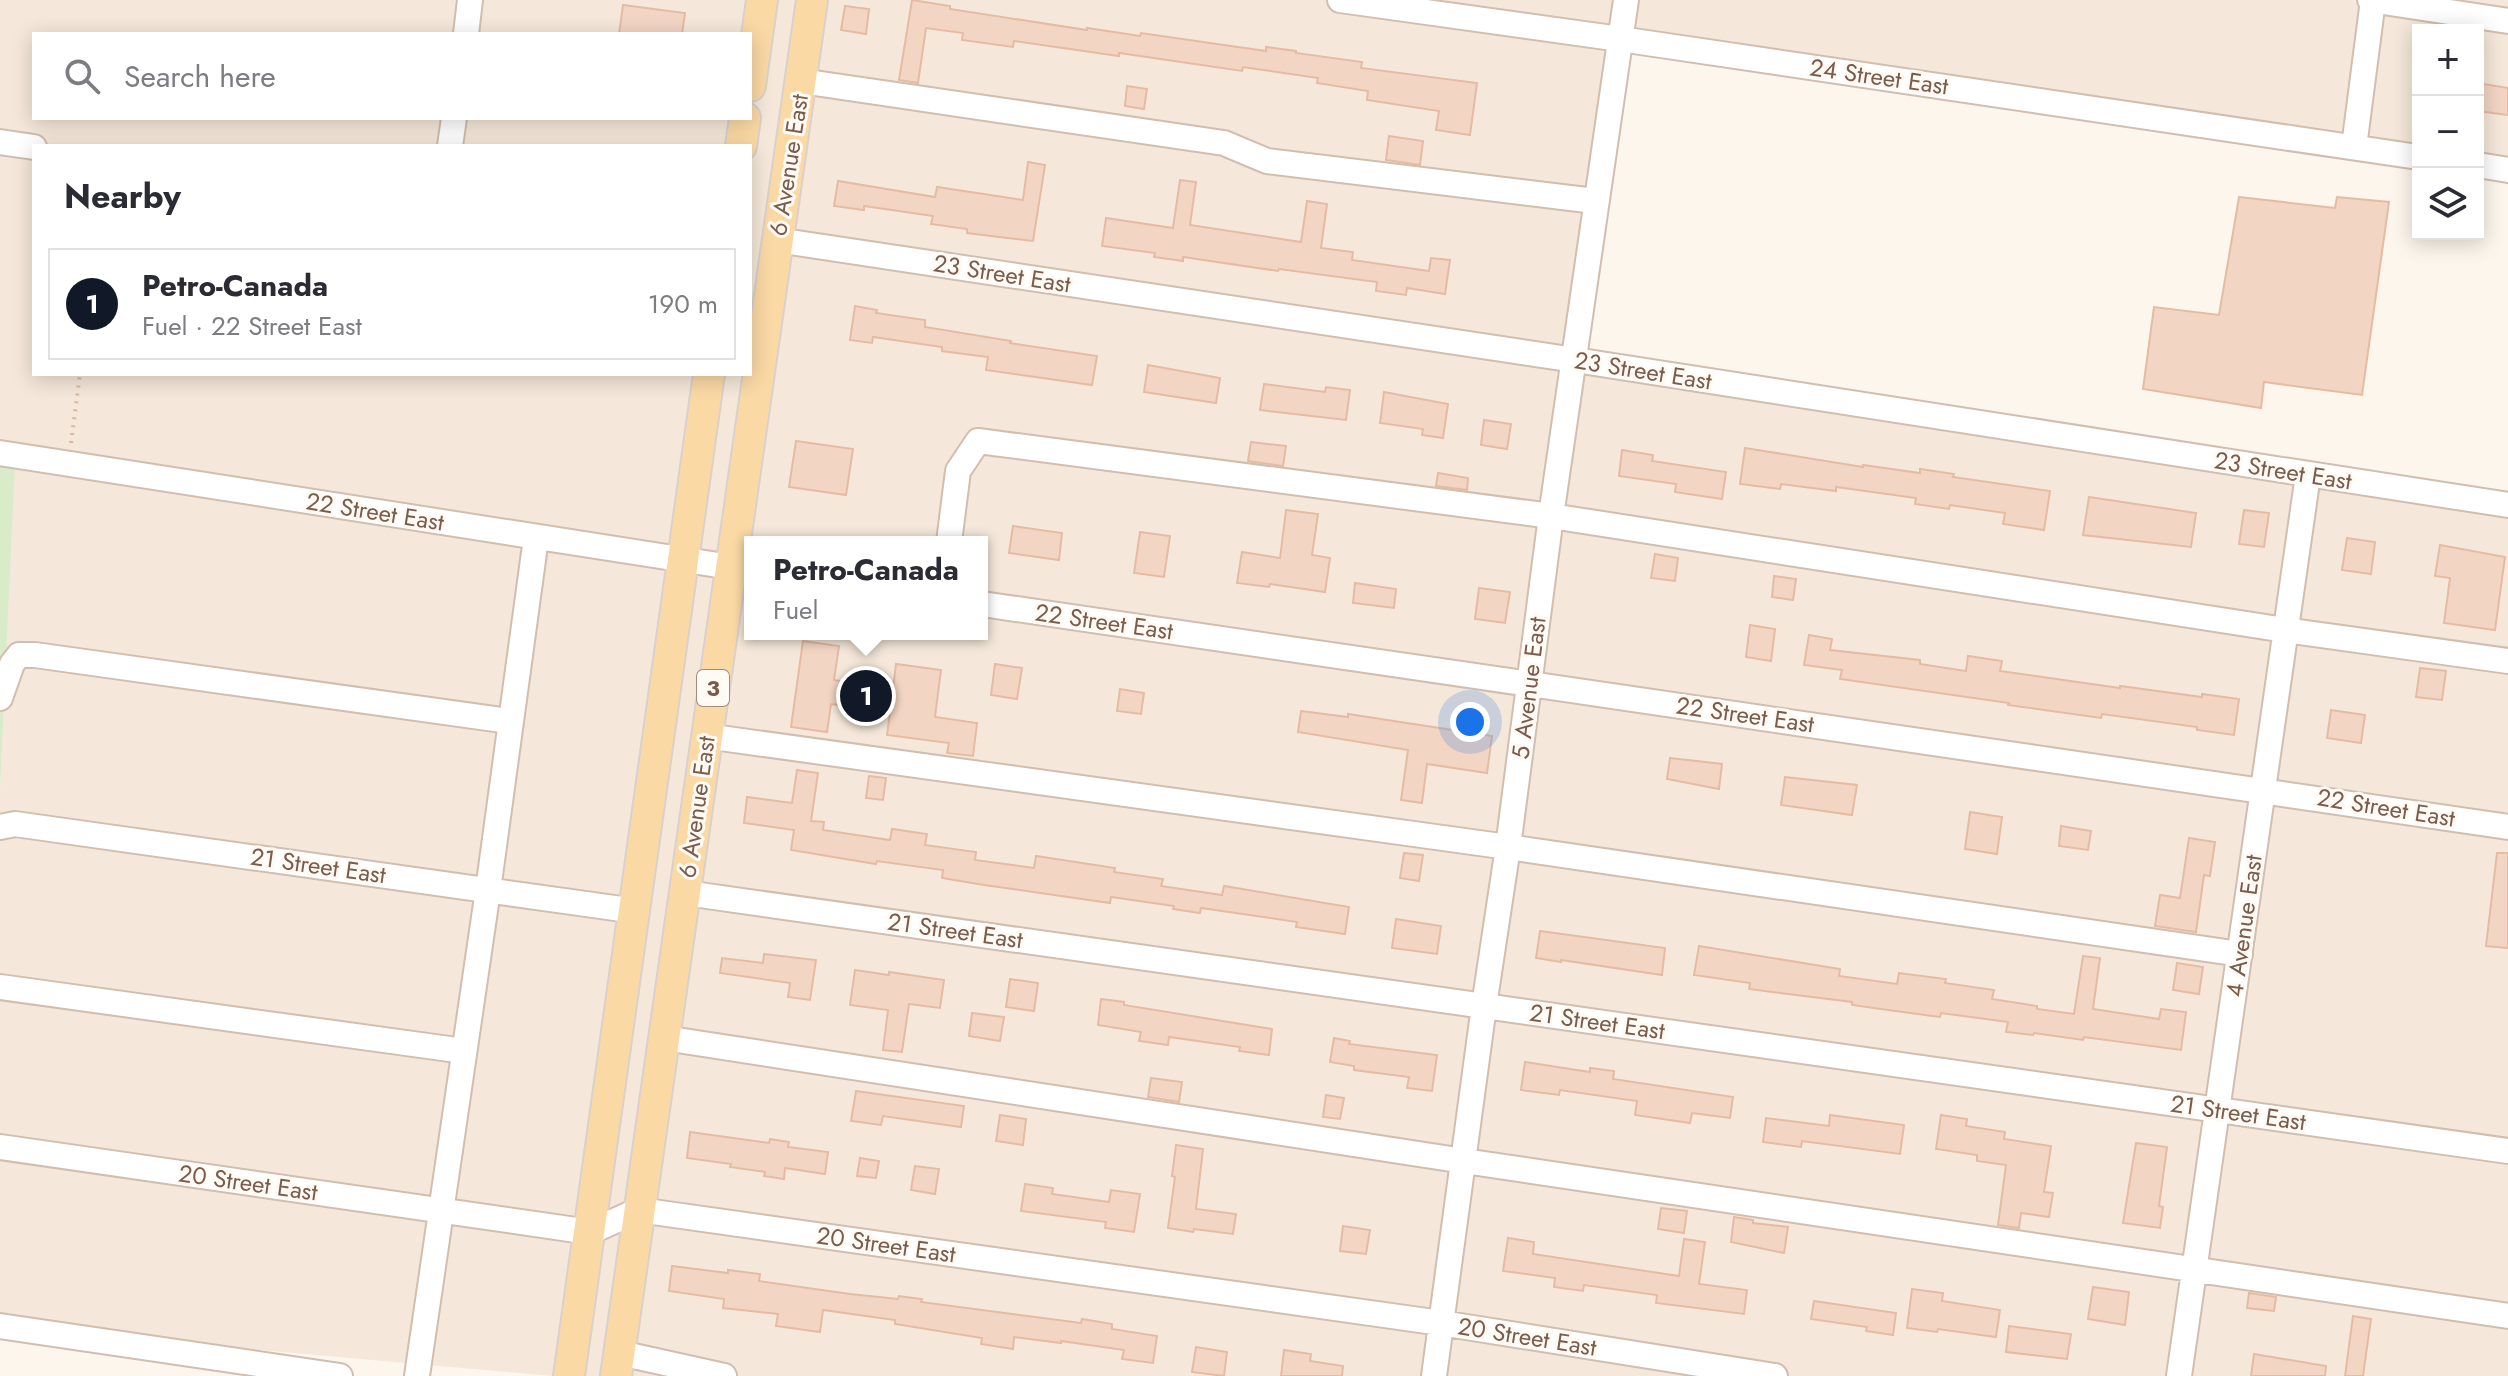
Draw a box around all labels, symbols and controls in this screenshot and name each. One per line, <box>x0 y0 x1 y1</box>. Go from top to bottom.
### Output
map controls <box>2412 24 2484 240</box>
button: + <box>2412 24 2484 96</box>
search box <box>32 32 752 120</box>
street label: 24 Street East <box>1808 49 1951 104</box>
icon: search <box>60 54 104 98</box>
text: Search here <box>124 55 276 98</box>
street label: 6 Avenue East <box>760 91 817 238</box>
button: − <box>2412 96 2484 168</box>
button: layers <box>2412 168 2484 240</box>
text: Nearby <box>64 172 181 221</box>
street label: 23 Street East <box>931 245 1073 302</box>
text: Petro-Canada <box>142 264 328 307</box>
text: 1 <box>85 285 99 323</box>
text: 190 m <box>648 285 718 323</box>
text: Fuel · 22 Street East <box>142 307 362 345</box>
street label: 23 Street East <box>1572 342 1714 399</box>
street label: 23 Street East <box>2212 442 2354 499</box>
street label: 22 Street East <box>304 483 447 540</box>
popup <box>744 536 988 640</box>
text: Petro-Canada <box>773 548 959 591</box>
text: Fuel <box>773 591 818 629</box>
street label: 22 Street East <box>1033 594 1176 649</box>
street label: 5 Avenue East <box>1502 615 1555 761</box>
pin: 1 <box>840 666 892 726</box>
road number: 3 <box>697 670 729 706</box>
street label: 22 Street East <box>1674 687 1817 742</box>
your location <box>1450 702 1490 742</box>
street label: 6 Avenue East <box>669 733 724 880</box>
street label: 22 Street East <box>2315 779 2458 836</box>
street label: 21 Street East <box>248 839 388 892</box>
street label: 4 Avenue East <box>2216 852 2271 999</box>
street label: 21 Street East <box>885 904 1025 957</box>
street label: 21 Street East <box>1527 995 1667 1048</box>
street label: 21 Street East <box>2168 1086 2308 1139</box>
street label: 20 Street East <box>176 1155 320 1210</box>
street label: 20 Street East <box>814 1217 958 1272</box>
street label: 20 Street East <box>1455 1308 1599 1365</box>

